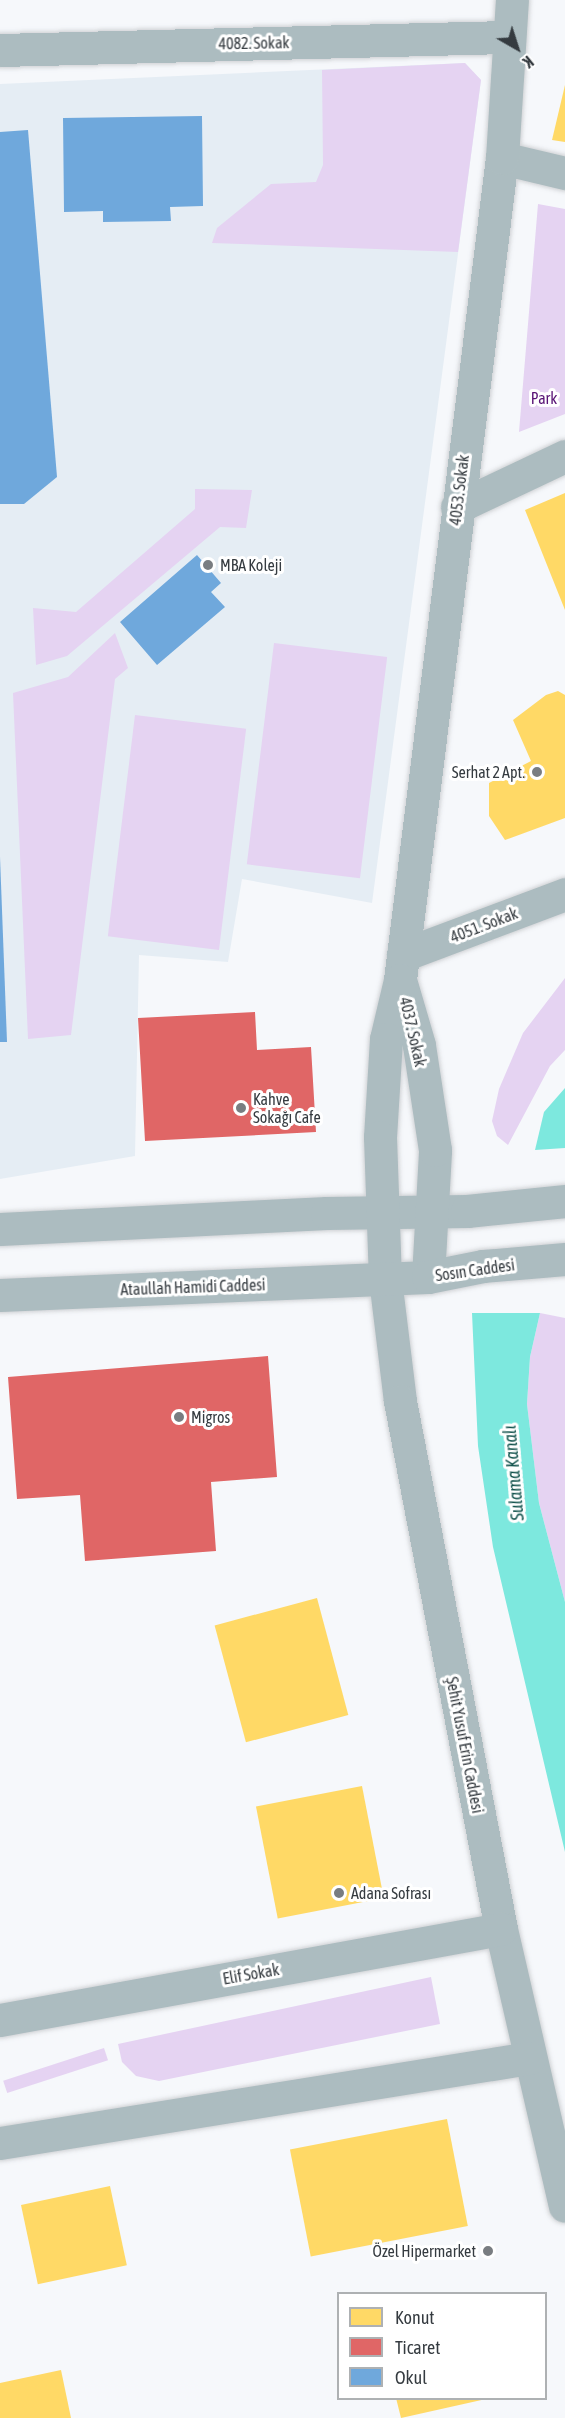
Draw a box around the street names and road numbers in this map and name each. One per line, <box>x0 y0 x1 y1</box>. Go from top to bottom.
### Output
street label: 4082. Sokak <box>218 33 290 53</box>
street label: 4053. Sokak <box>445 454 473 526</box>
street label: 4051. Sokak <box>447 903 521 947</box>
street label: 4037. Sokak <box>396 995 430 1069</box>
street label: Sosın Caddesi <box>434 1255 516 1285</box>
street label: Ataullah Hamidi Caddesi <box>120 1275 266 1299</box>
street label: Şehit Yusuf Erin Caddesi <box>442 1675 488 1815</box>
street label: Elif Sokak <box>221 1960 281 1988</box>

